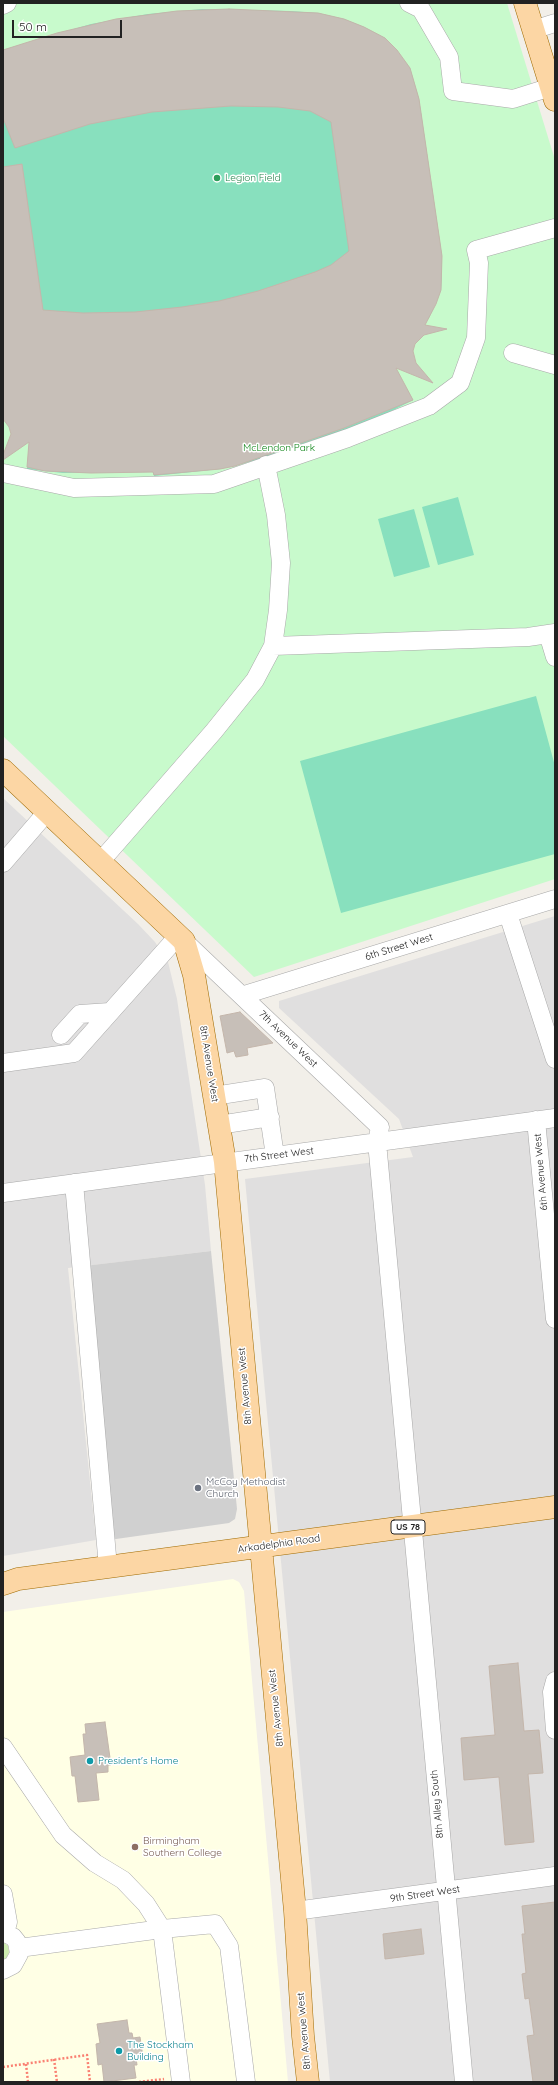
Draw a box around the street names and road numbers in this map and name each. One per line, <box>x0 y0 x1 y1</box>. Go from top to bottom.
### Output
street label: 6th Street West <box>364 931 434 963</box>
street label: 7th Avenue West <box>256 1008 320 1070</box>
street label: 8th Avenue West <box>197 1025 221 1103</box>
street label: 6th Avenue West <box>532 1133 550 1211</box>
street label: 7th Street West <box>243 1145 315 1165</box>
street label: 8th Avenue West <box>236 1347 254 1425</box>
road number: US 78 <box>391 1520 425 1534</box>
street label: Arkadelphia Road <box>237 1532 321 1556</box>
street label: 8th Avenue West <box>266 1669 286 1747</box>
street label: 8th Alley South <box>428 1769 446 1839</box>
street label: 9th Street West <box>389 1883 461 1905</box>
street label: 8th Avenue West <box>295 1992 313 2070</box>

